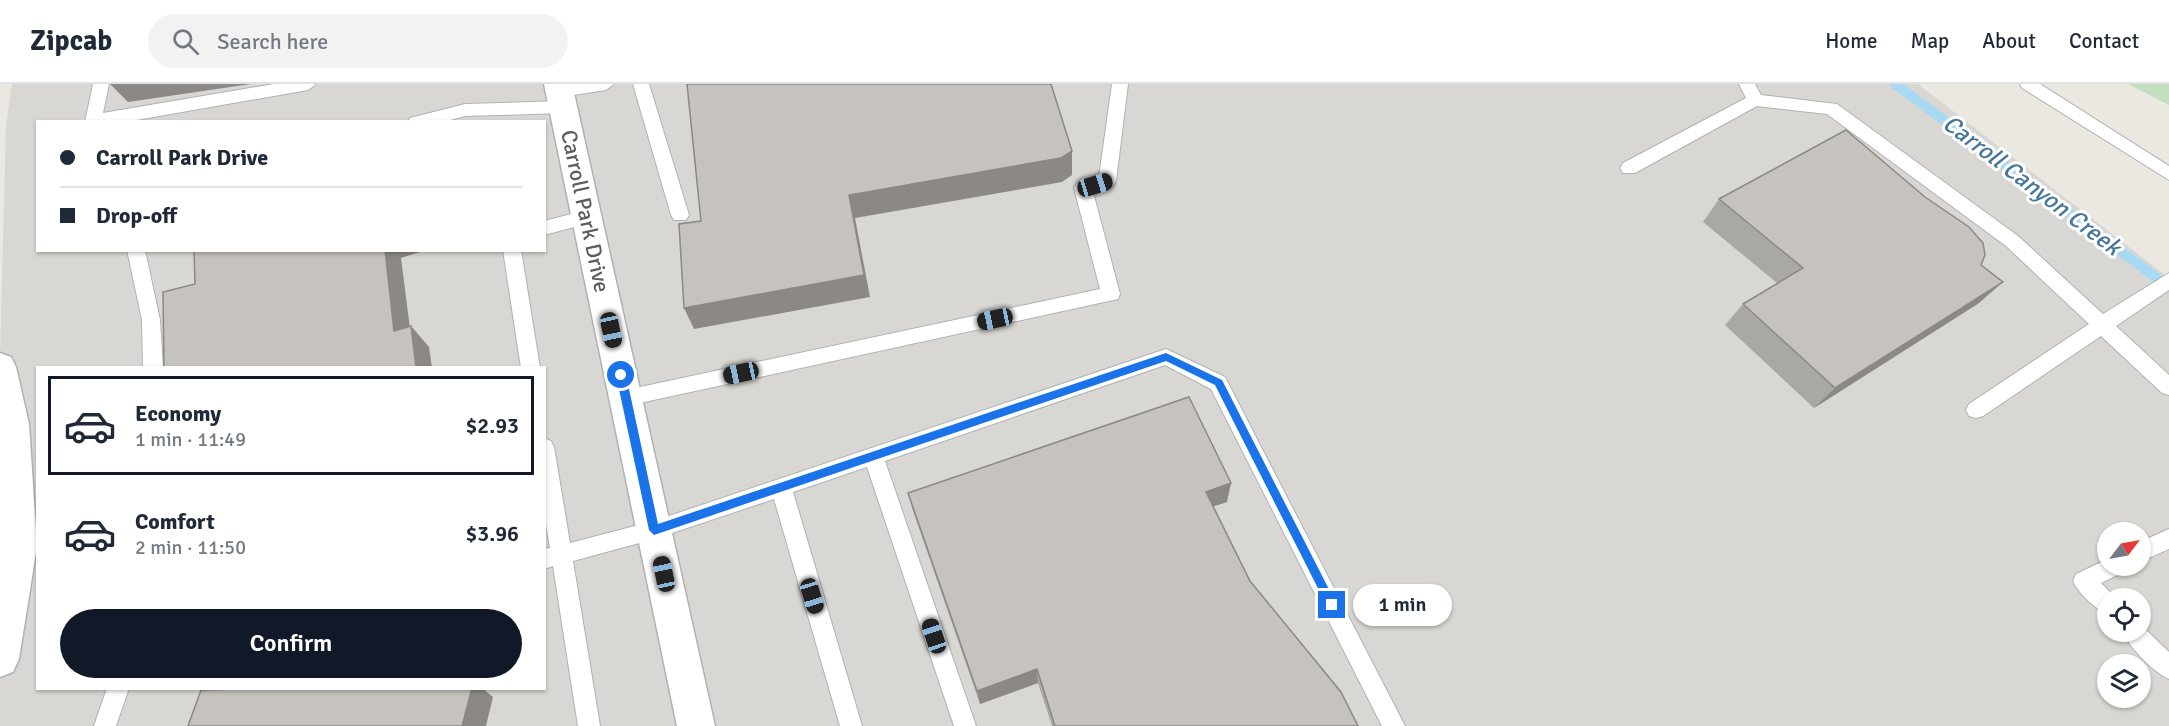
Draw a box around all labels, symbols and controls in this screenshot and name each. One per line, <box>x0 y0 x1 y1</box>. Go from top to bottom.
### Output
search box <box>148 14 568 68</box>
text: Zipcab <box>30 24 112 58</box>
icon: search <box>169 25 202 58</box>
text: Search here <box>217 28 328 55</box>
text: Home <box>1825 28 1878 54</box>
text: Map <box>1911 28 1949 54</box>
text: About <box>1982 28 2036 54</box>
text: Contact <box>2069 28 2139 54</box>
water label: Carroll Canyon Creek <box>1937 108 2129 263</box>
street label: Carroll Park Drive <box>555 127 616 295</box>
text: Carroll Park Drive <box>96 144 268 171</box>
car <box>1075 171 1115 199</box>
text: Drop-off <box>96 202 177 229</box>
car <box>976 306 1014 332</box>
car <box>598 311 624 349</box>
car <box>722 360 760 386</box>
route start <box>607 361 634 388</box>
icon: car <box>63 399 117 453</box>
text: Economy <box>135 400 221 427</box>
text: $2.93 <box>465 412 519 439</box>
text: 1 min · 11:49 <box>135 427 246 452</box>
icon: car <box>63 507 117 561</box>
text: Comfort <box>135 508 215 535</box>
text: $3.96 <box>465 520 519 547</box>
north arrow <box>2097 522 2151 576</box>
map controls <box>2097 522 2151 708</box>
text: 2 min · 11:50 <box>135 535 246 560</box>
car <box>651 555 677 593</box>
car <box>798 576 826 616</box>
callout: 1 min <box>1353 584 1452 626</box>
button: locate <box>2097 588 2151 642</box>
route end <box>1318 591 1345 618</box>
text: 1 min <box>1379 592 1426 617</box>
button: Confirm <box>60 609 522 678</box>
car <box>920 616 948 656</box>
button: layers <box>2097 654 2151 708</box>

